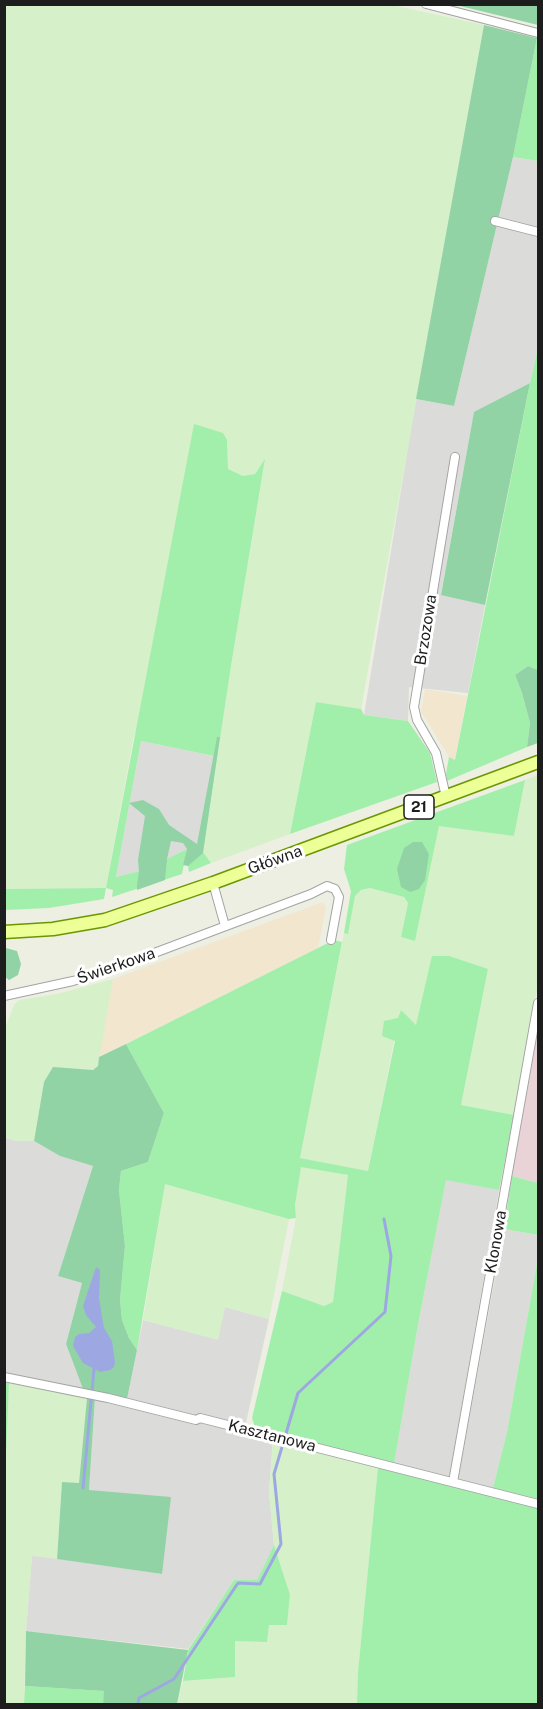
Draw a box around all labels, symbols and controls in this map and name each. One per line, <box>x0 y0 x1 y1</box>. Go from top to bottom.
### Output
street label: Brzozowa <box>411 593 441 667</box>
road number: 21 <box>404 795 434 819</box>
street label: Główna <box>245 841 305 879</box>
street label: Świerkowa <box>74 944 158 988</box>
street label: Klonowa <box>481 1209 511 1275</box>
street label: Kasztanowa <box>226 1416 318 1456</box>

